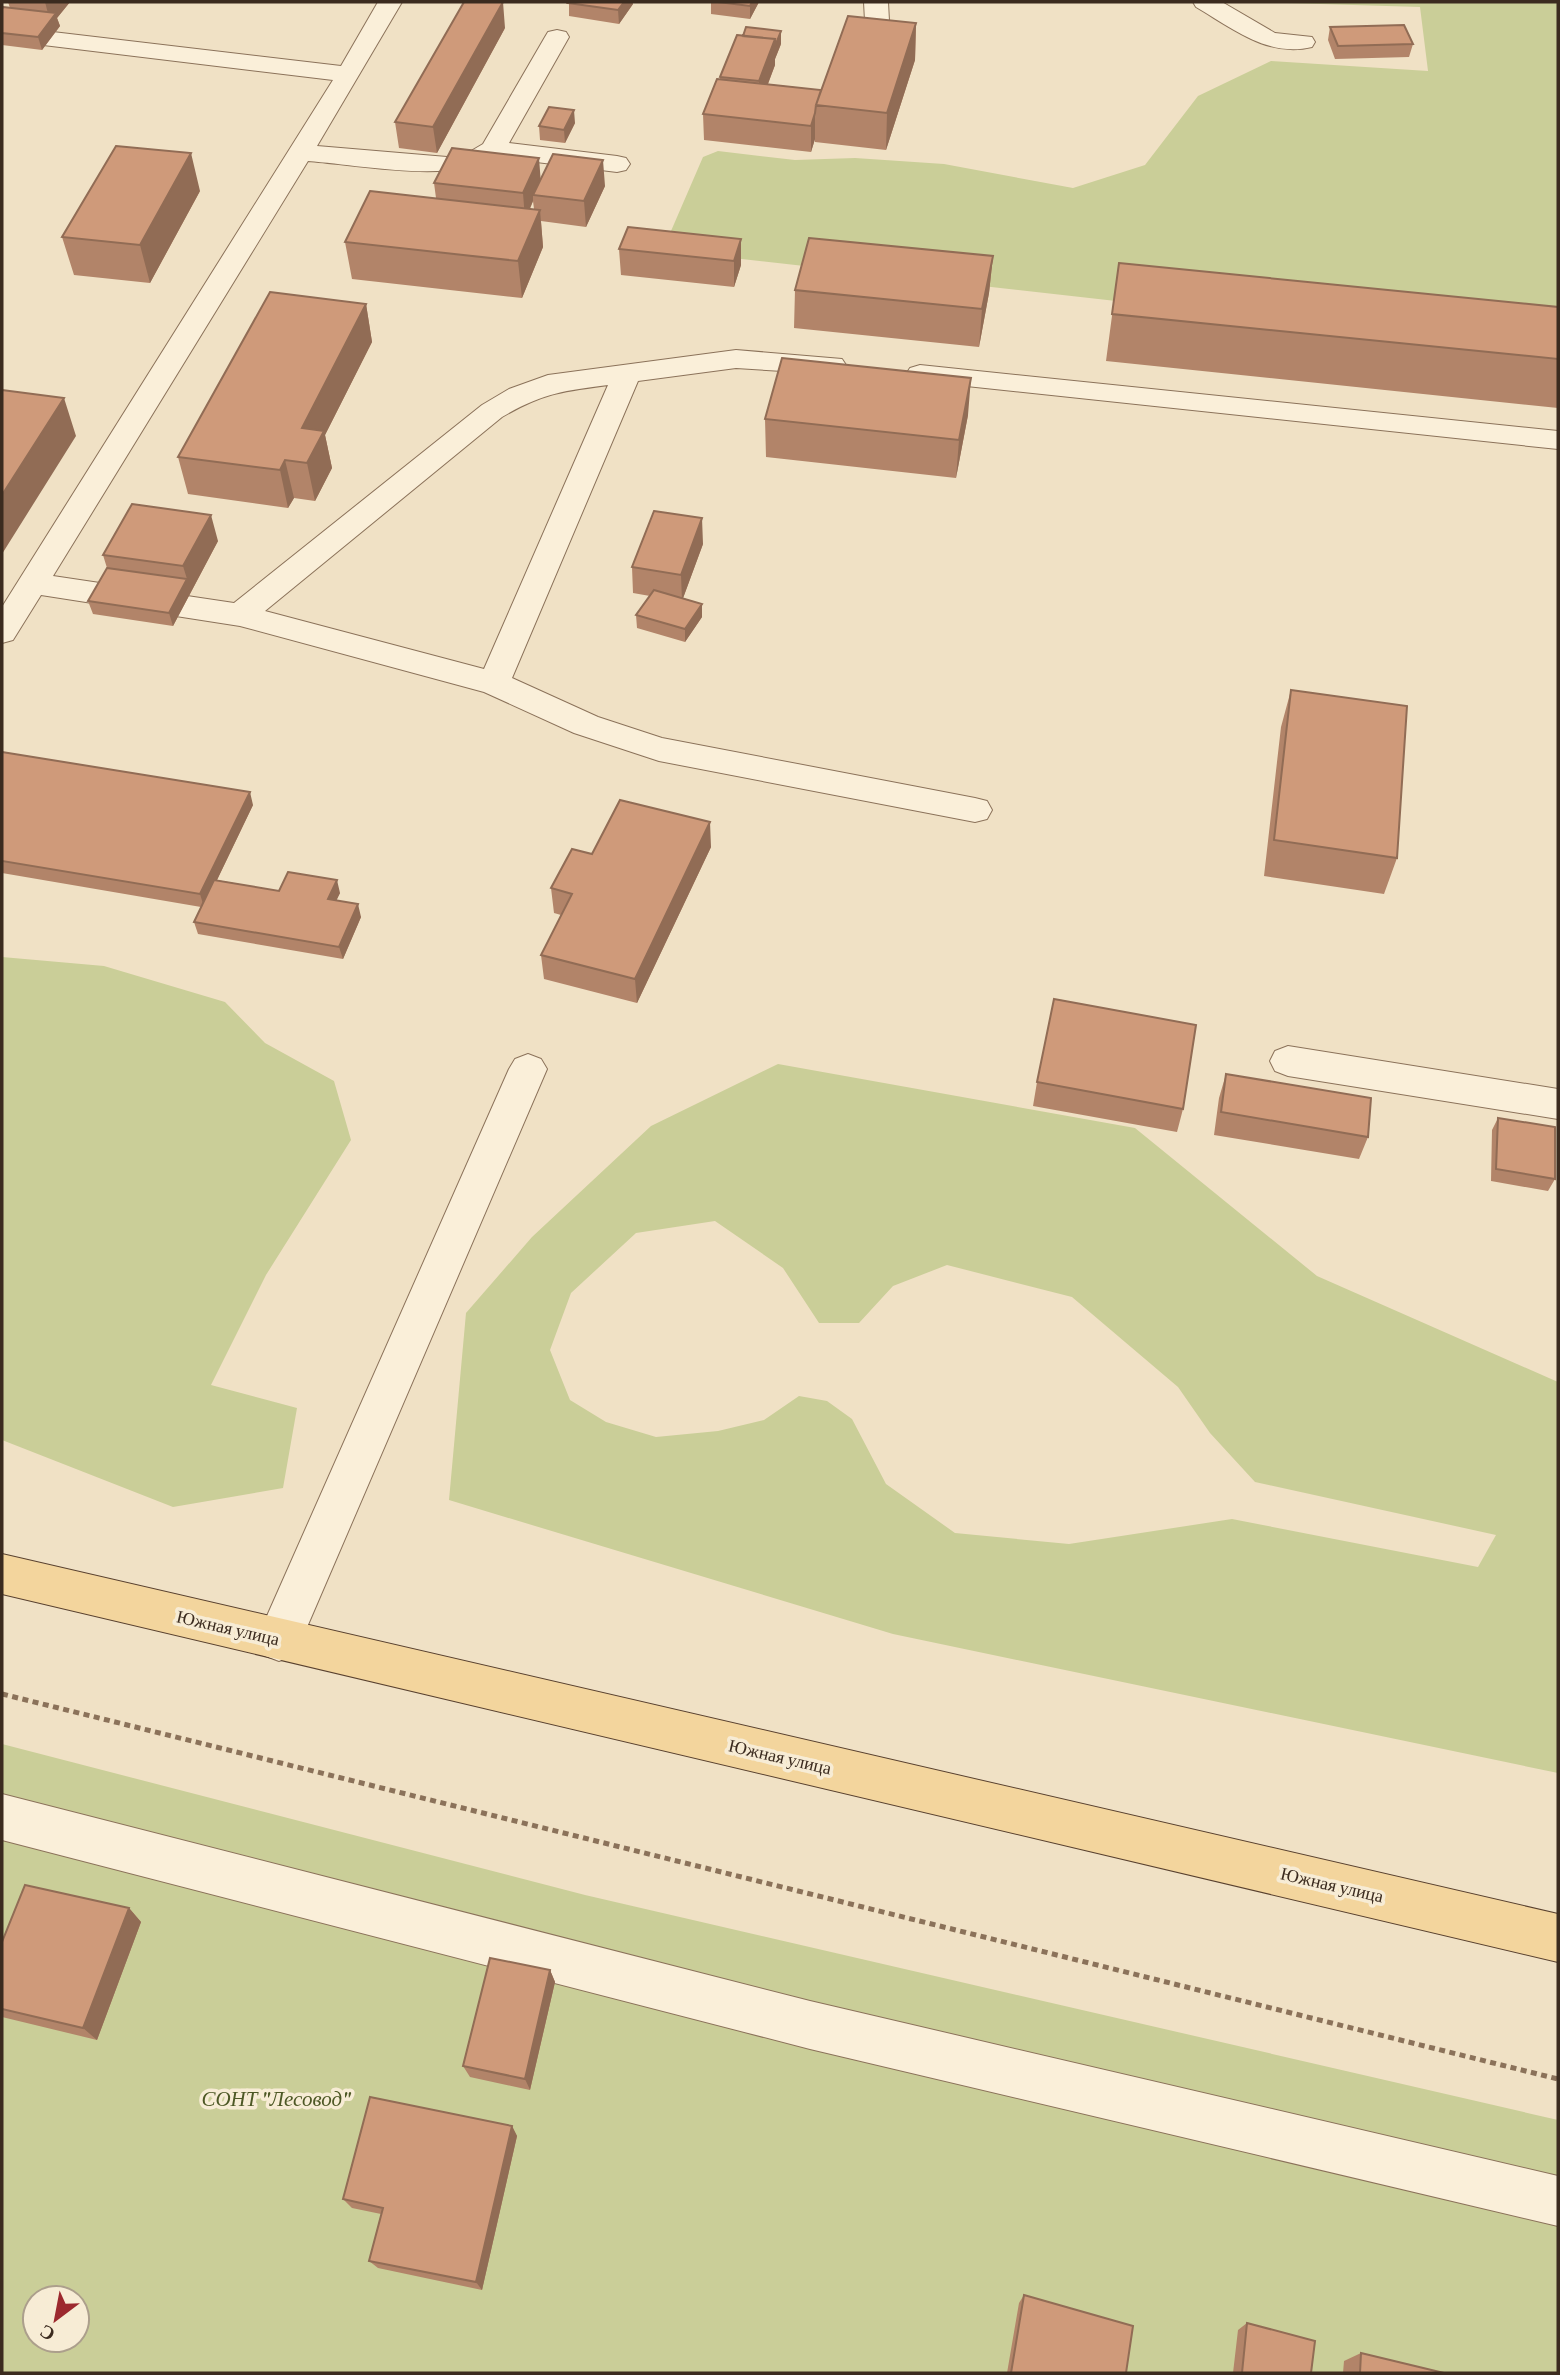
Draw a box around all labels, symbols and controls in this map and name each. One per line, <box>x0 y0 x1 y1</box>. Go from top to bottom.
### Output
street label: Южная улица <box>175 1606 281 1650</box>
street label: Южная улица <box>727 1735 833 1779</box>
street label: Южная улица <box>1279 1863 1385 1907</box>
park label: СОНТ "Лесовод" <box>201 2087 352 2111</box>
north arrow <box>21 2284 91 2354</box>
text: С <box>36 2320 59 2346</box>

